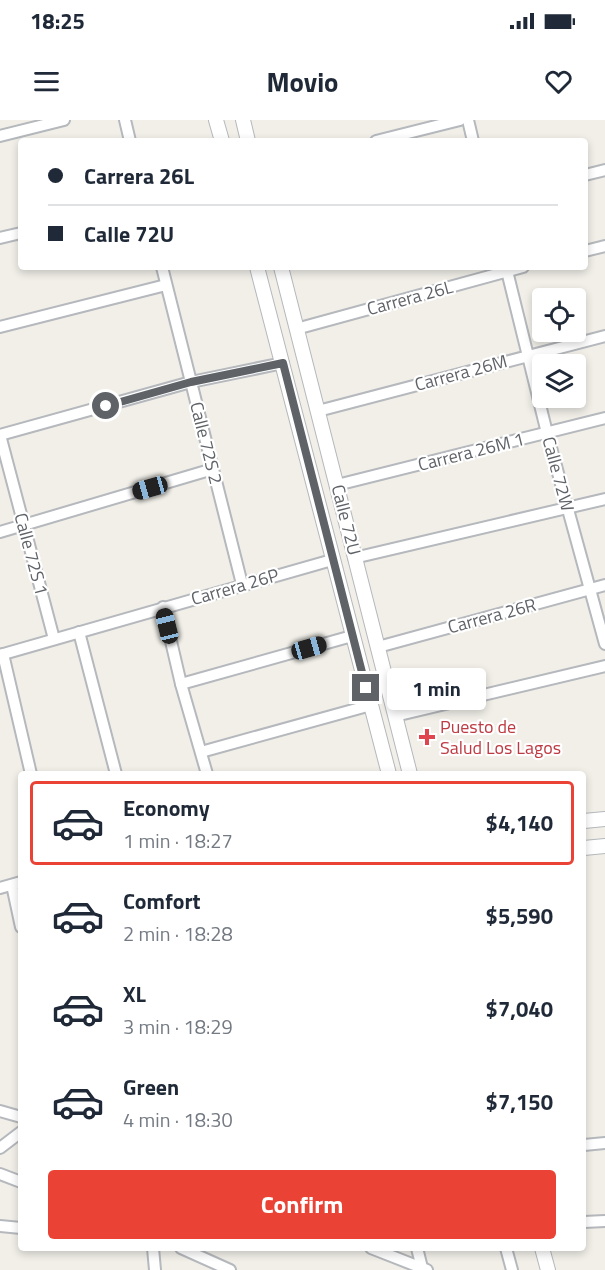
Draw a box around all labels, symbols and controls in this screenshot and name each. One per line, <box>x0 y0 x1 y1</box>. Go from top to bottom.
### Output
text: 18:25 <box>30 4 85 38</box>
text: Movio <box>267 61 338 102</box>
icon: menu <box>30 65 63 98</box>
icon: heart <box>542 65 575 98</box>
text: Carrera 26L <box>84 159 194 193</box>
text: Calle 72U <box>84 217 174 251</box>
street label: Carrera 26L <box>364 273 456 322</box>
map controls <box>532 288 586 408</box>
button: locate <box>532 288 586 342</box>
street label: Carrera 26M <box>412 347 510 398</box>
button: layers <box>532 354 586 408</box>
route start <box>92 392 119 419</box>
street label: Calle 72S 2 <box>183 399 230 487</box>
street label: Carrera 26M 1 <box>415 425 527 478</box>
street label: Calle 72W <box>536 434 581 514</box>
car <box>130 474 170 502</box>
street label: Calle 72U <box>325 482 368 558</box>
street label: Calle 72S 1 <box>8 510 55 598</box>
street label: Carrera 26P <box>188 561 282 612</box>
street label: Carrera 26R <box>445 591 539 640</box>
car <box>154 606 180 646</box>
car <box>289 634 329 662</box>
callout: 1 min <box>387 667 486 709</box>
text: 1 min <box>412 673 461 704</box>
route end <box>352 674 379 701</box>
place label: Puesto de Salud Los Lagos <box>440 713 561 761</box>
marker: Puesto de Salud Los Lagos <box>418 728 436 746</box>
text: Economy <box>123 791 210 825</box>
icon: car <box>51 796 105 850</box>
text: $4,140 <box>486 806 553 840</box>
text: 1 min · 18:27 <box>123 825 233 856</box>
text: Comfort <box>123 884 201 918</box>
icon: car <box>51 889 105 943</box>
text: $5,590 <box>486 899 553 933</box>
text: 2 min · 18:28 <box>123 918 233 949</box>
text: XL <box>123 977 146 1011</box>
icon: car <box>51 982 105 1036</box>
text: $7,040 <box>486 992 553 1026</box>
text: 3 min · 18:29 <box>123 1011 233 1042</box>
text: Green <box>123 1070 179 1104</box>
icon: car <box>51 1075 105 1129</box>
text: $7,150 <box>486 1085 553 1119</box>
text: 4 min · 18:30 <box>123 1104 233 1135</box>
button: Confirm <box>48 1170 556 1239</box>

